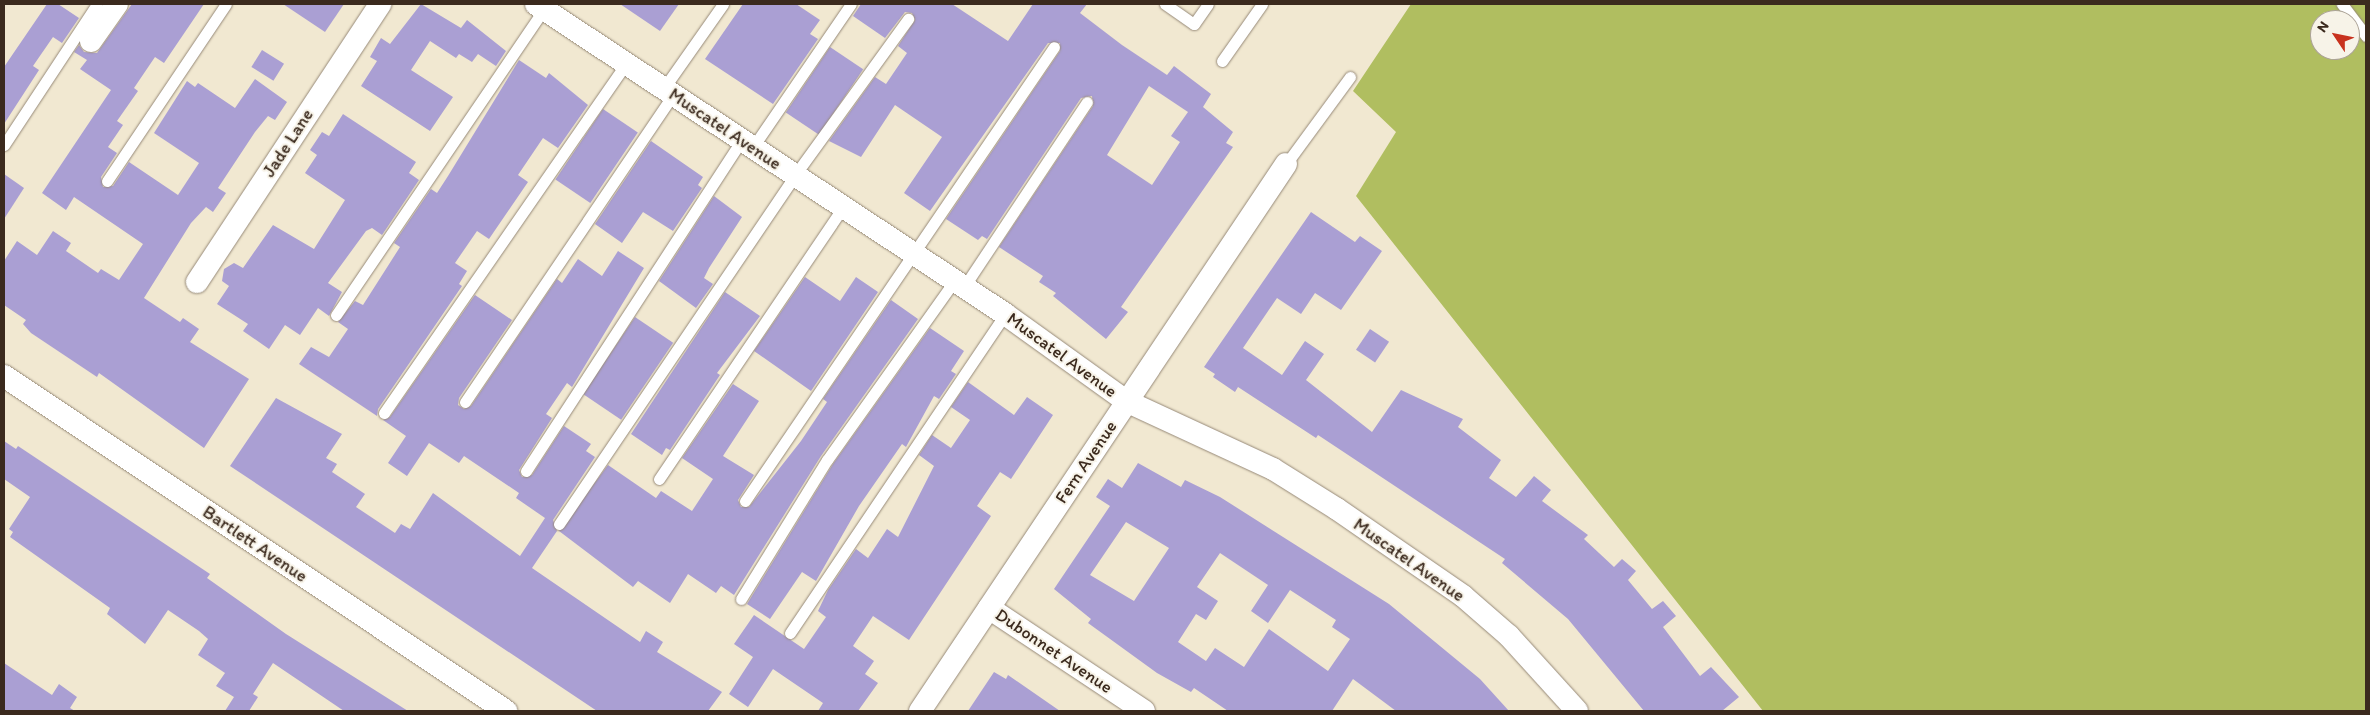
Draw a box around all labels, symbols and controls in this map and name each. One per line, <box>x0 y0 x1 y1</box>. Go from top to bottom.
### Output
north arrow <box>2310 10 2360 60</box>
text: N <box>2313 18 2333 36</box>
street label: Muscatel Avenue <box>665 84 785 174</box>
street label: Jade Lane <box>258 105 318 181</box>
street label: Muscatel Avenue <box>1003 308 1121 402</box>
street label: Fern Avenue <box>1051 417 1121 507</box>
street label: Bartlett Avenue <box>199 501 311 587</box>
street label: Muscatel Avenue <box>1350 514 1468 606</box>
street label: Dubonnet Avenue <box>992 604 1116 698</box>

